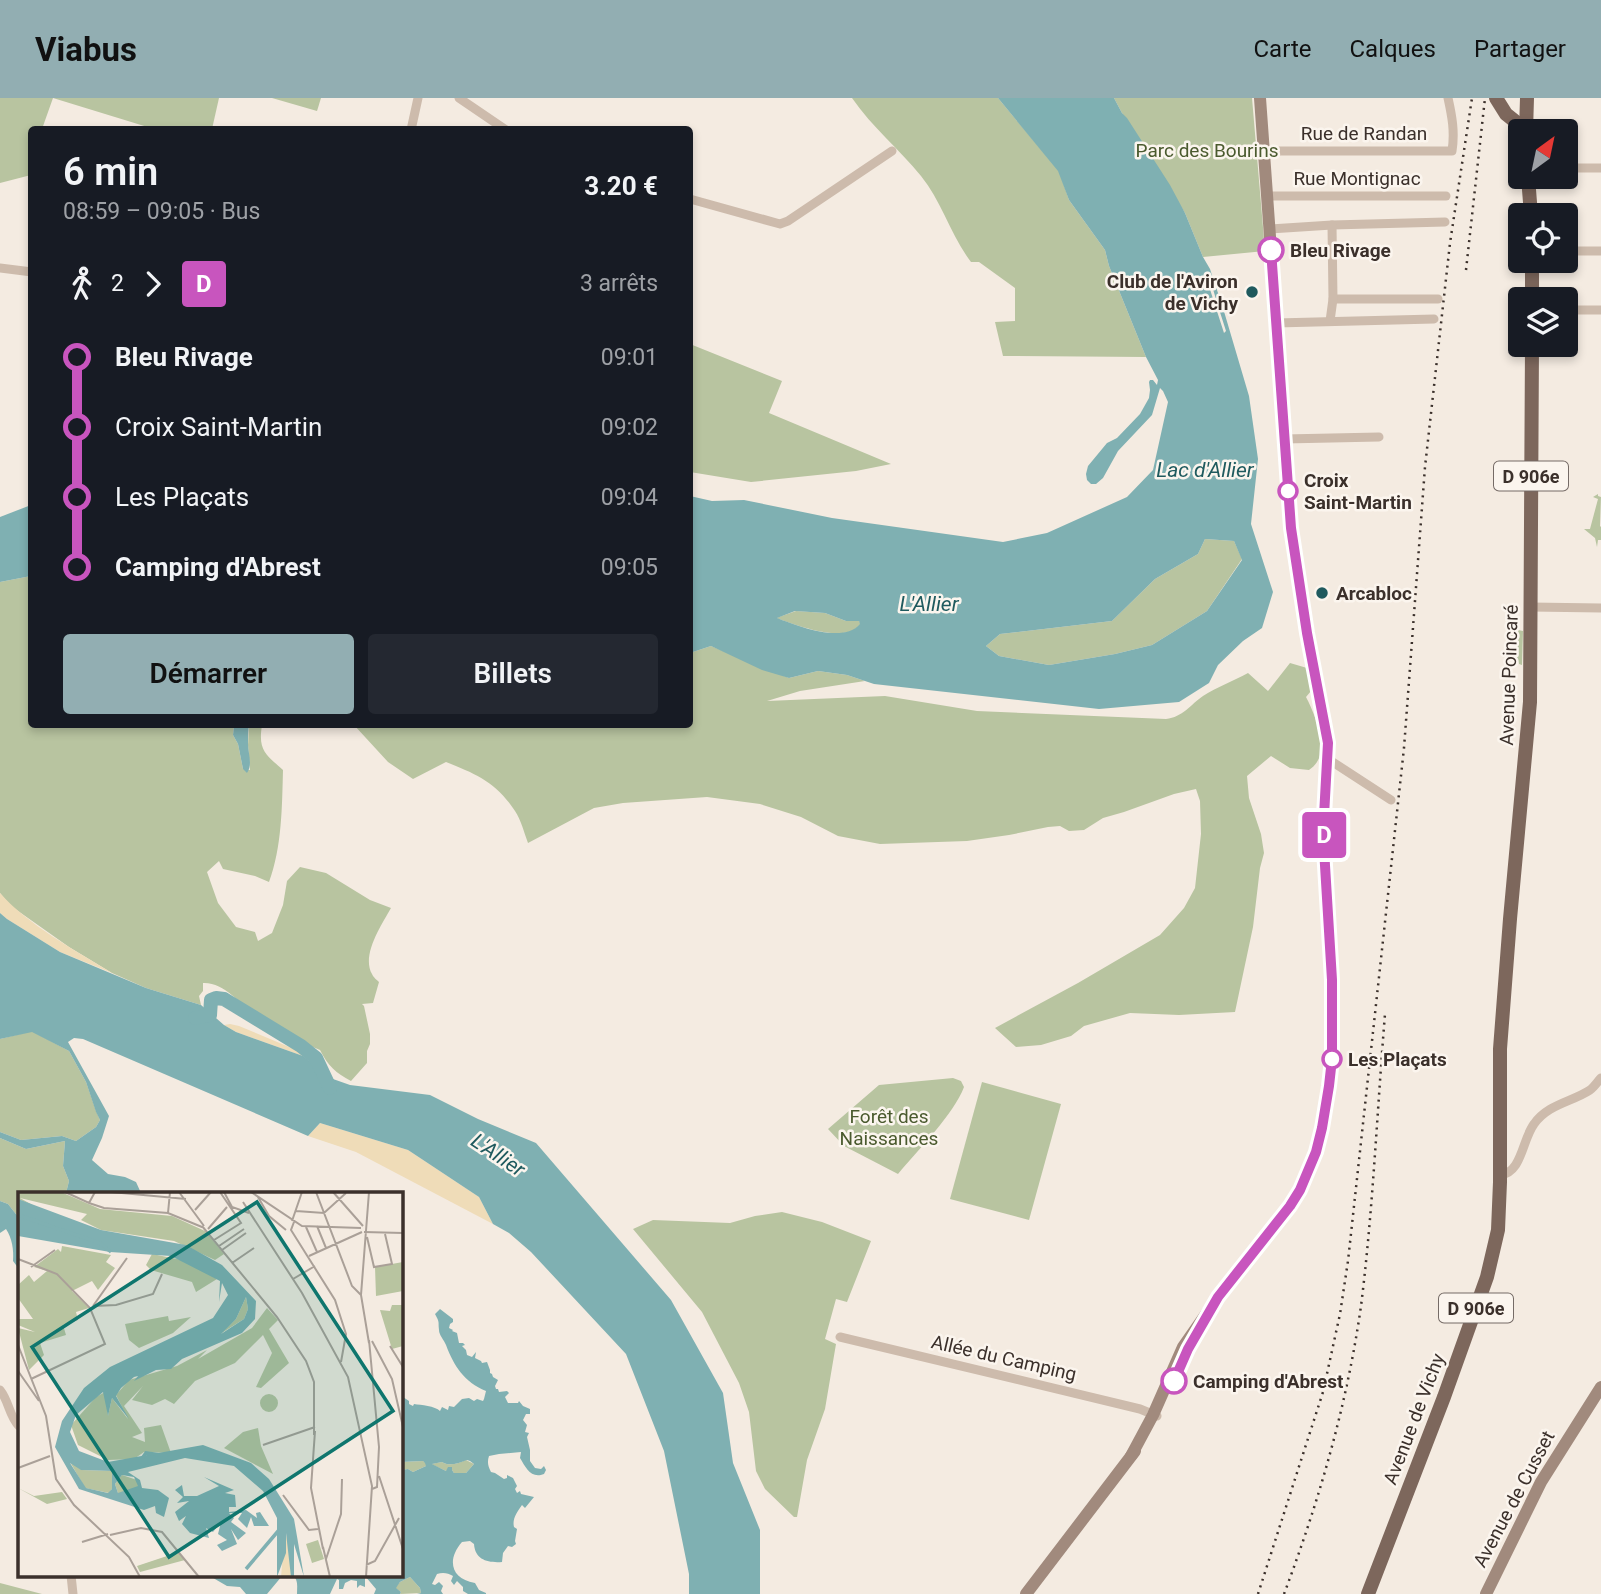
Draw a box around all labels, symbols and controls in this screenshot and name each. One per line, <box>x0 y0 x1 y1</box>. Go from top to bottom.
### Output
text: Viabus <box>35 30 137 69</box>
text: Carte <box>1253 35 1311 63</box>
text: Calques <box>1349 35 1436 63</box>
text: Partager <box>1474 35 1566 63</box>
north arrow <box>1508 119 1578 189</box>
map controls <box>1508 119 1578 357</box>
street label: Rue de Randan <box>1301 122 1427 145</box>
park label: Parc des Bourins <box>1136 139 1278 162</box>
text: 6 min <box>63 150 158 194</box>
street label: Rue Montignac <box>1293 167 1421 190</box>
text: 3.20 € <box>584 171 658 201</box>
text: 08:59 – 09:05 · Bus <box>63 198 260 225</box>
button: locate <box>1508 203 1578 273</box>
marker: Bleu Rivage <box>1258 237 1284 263</box>
place label: Bleu Rivage <box>1290 239 1391 262</box>
icon: walk <box>63 265 101 303</box>
icon: forward <box>134 265 172 303</box>
text: 2 <box>111 270 124 297</box>
text: D <box>196 270 212 298</box>
text: 3 arrêts <box>580 270 658 297</box>
place label: Club de l'Aviron de Vichy <box>1107 270 1238 315</box>
marker: Club de l'Aviron de Vichy <box>1244 284 1260 300</box>
button: layers <box>1508 287 1578 357</box>
text: Bleu Rivage <box>115 342 253 372</box>
text: 09:01 <box>601 344 658 371</box>
text: Croix Saint-Martin <box>115 412 322 442</box>
text: 09:02 <box>601 414 658 441</box>
water label: Lac d'Allier <box>1156 458 1255 482</box>
road number: D 906e <box>1494 462 1568 490</box>
place label: Croix Saint-Martin <box>1304 469 1412 514</box>
marker: Croix Saint-Martin <box>1278 481 1298 501</box>
text: Les Plaçats <box>115 482 249 512</box>
text: 09:04 <box>601 484 658 511</box>
text: Camping d'Abrest <box>115 552 321 582</box>
text: 09:05 <box>601 554 658 581</box>
place label: Arcabloc <box>1336 582 1412 605</box>
marker: Arcabloc <box>1314 585 1330 601</box>
water label: L'Allier <box>899 592 960 616</box>
street label: Avenue Poincaré <box>1495 604 1523 746</box>
button: Démarrer <box>63 634 354 714</box>
button: Billets <box>368 634 658 714</box>
line badge: D <box>1301 812 1347 858</box>
text: D <box>1316 821 1332 849</box>
place label: Les Plaçats <box>1348 1048 1447 1071</box>
marker: Les Plaçats <box>1322 1049 1342 1069</box>
park label: Forêt des Naissances <box>840 1105 938 1150</box>
water label: L'Allier <box>467 1129 530 1182</box>
inset map <box>18 1192 402 1576</box>
road number: D 906e <box>1439 1294 1513 1322</box>
street label: Allée du Camping <box>929 1330 1079 1386</box>
street label: Avenue de Vichy <box>1378 1350 1450 1488</box>
marker: Camping d'Abrest <box>1161 1368 1187 1394</box>
place label: Camping d'Abrest <box>1193 1370 1344 1393</box>
street label: Avenue de Cusset <box>1468 1427 1560 1571</box>

